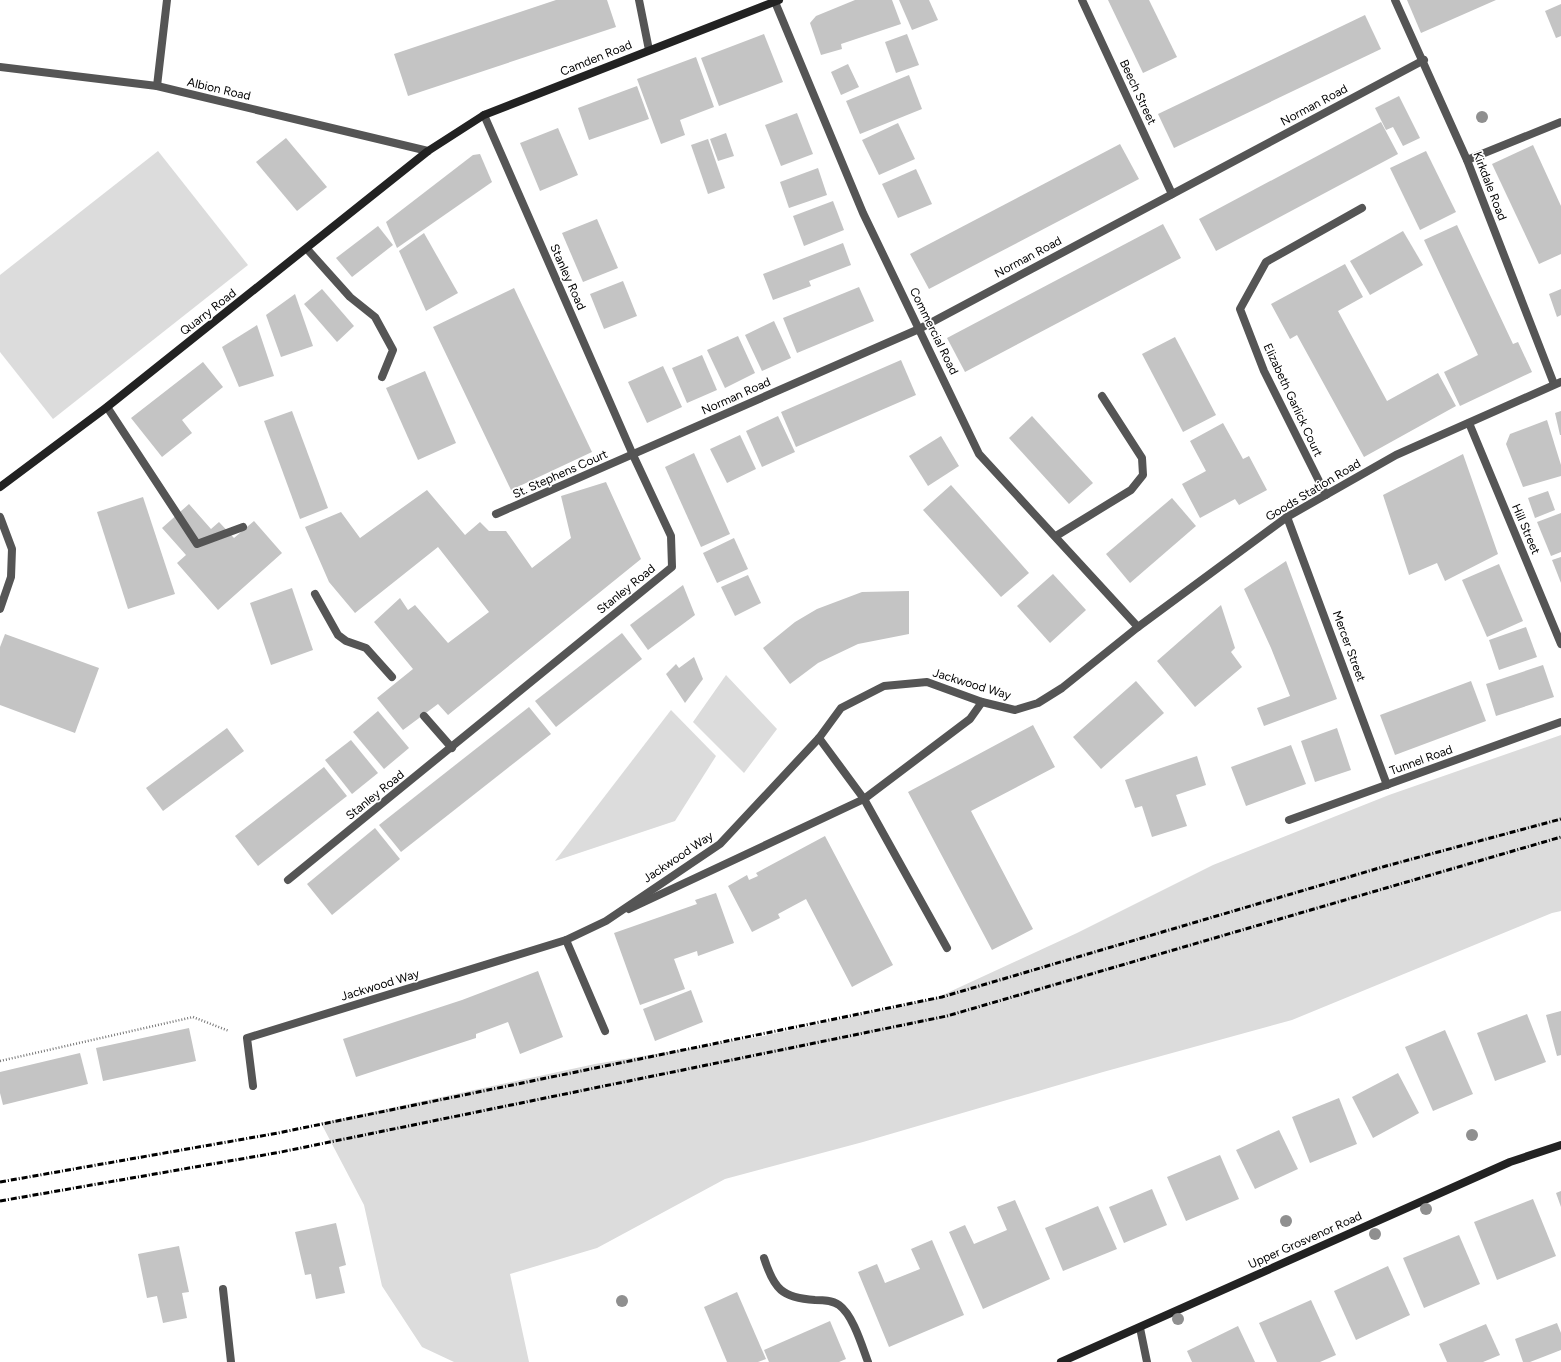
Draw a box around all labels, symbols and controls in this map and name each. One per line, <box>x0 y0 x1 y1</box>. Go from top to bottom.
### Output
street label: Camden Road <box>558 37 634 79</box>
street label: Beech Street <box>1117 57 1159 127</box>
street label: Albion Road <box>186 75 252 103</box>
street label: Norman Road <box>1278 81 1350 129</box>
street label: Kirkdale Road <box>1470 150 1510 222</box>
street label: Norman Road <box>992 233 1064 281</box>
street label: Stanley Road <box>547 242 589 312</box>
street label: Commercial Road <box>907 285 961 377</box>
street label: Quarry Road <box>177 286 239 338</box>
street label: Elizabeth Garlick Court <box>1261 341 1326 459</box>
street label: Norman Road <box>699 375 773 417</box>
street label: St. Stephens Court <box>510 447 610 501</box>
street label: Goods Station Road <box>1263 456 1363 524</box>
street label: Hill Street <box>1509 502 1543 557</box>
street label: Stanley Road <box>594 561 658 617</box>
street label: Mercer Street <box>1330 609 1368 684</box>
street label: Jackwood Way <box>931 665 1014 703</box>
street label: Tunnel Road <box>1388 742 1454 778</box>
street label: Stanley Road <box>343 767 407 823</box>
street label: Jackwood Way <box>640 828 716 885</box>
street label: Jackwood Way <box>339 966 422 1004</box>
street label: Upper Grosvenor Road <box>1246 1209 1364 1271</box>

